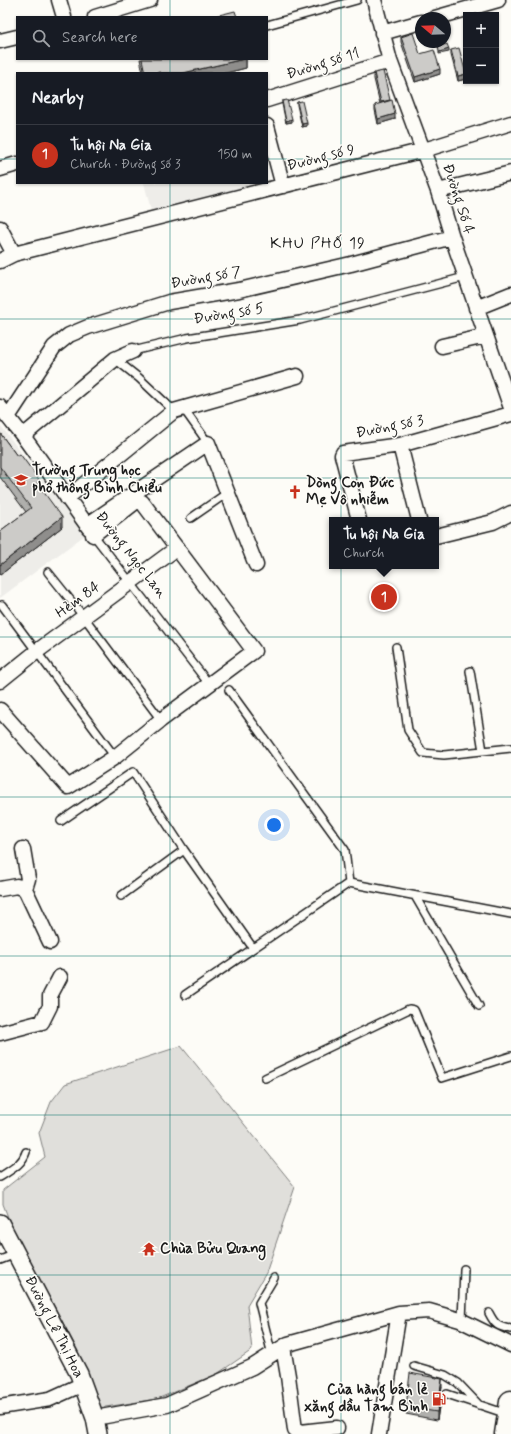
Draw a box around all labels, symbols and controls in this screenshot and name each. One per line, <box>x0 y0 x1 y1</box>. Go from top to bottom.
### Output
north arrow <box>415 12 451 48</box>
map controls <box>463 12 499 84</box>
button: + <box>463 12 499 48</box>
search box <box>16 16 268 60</box>
icon: search <box>30 27 52 49</box>
text: Search here <box>62 28 138 48</box>
street label: Đường số 11 <box>284 43 362 86</box>
button: − <box>463 48 499 84</box>
text: Nearby <box>32 87 84 109</box>
text: Tu hội Na Gia <box>70 136 152 156</box>
street label: Đường số 9 <box>285 140 357 177</box>
text: 1 <box>42 146 48 163</box>
text: 150 m <box>218 146 252 163</box>
text: Church · Đường số 3 <box>70 156 181 173</box>
street label: Đường Số 4 <box>436 161 479 237</box>
district label: KHU PHỐ 19 <box>270 233 366 254</box>
street label: Đường số 7 <box>169 262 243 295</box>
street label: Đường số 5 <box>192 299 266 330</box>
street label: Đường số 3 <box>354 411 426 444</box>
place label: Trường Trung học phổ thông Bình Chiểu <box>32 461 162 500</box>
school or university icon: Trường Trung học phổ thông Bình Chiểu <box>13 472 29 488</box>
place label: Dòng Con Đức Mẹ Vô nhiễm <box>306 473 394 510</box>
church icon: Dòng Con Đức Mẹ Vô nhiễm <box>287 484 303 500</box>
street label: Đường Ngọc Lan <box>90 507 171 603</box>
popup <box>329 517 439 569</box>
text: Tu hội Na Gia <box>343 525 425 545</box>
text: Church <box>343 545 384 562</box>
street label: Hẻm 84 <box>52 577 104 623</box>
pin: 1 <box>371 582 397 612</box>
your location <box>264 815 284 835</box>
place label: Chùa Bửu Quang <box>160 1239 266 1261</box>
temple icon: Chùa Bửu Quang <box>141 1241 157 1257</box>
street label: Đường Lê Thị Hoa <box>19 1272 88 1382</box>
place label: Của hàng bán lẻ xăng dầu Tam Bình <box>304 1380 429 1419</box>
fuel station icon: Của hàng bán lẻ xăng dầu Tam Bình <box>431 1391 447 1407</box>

